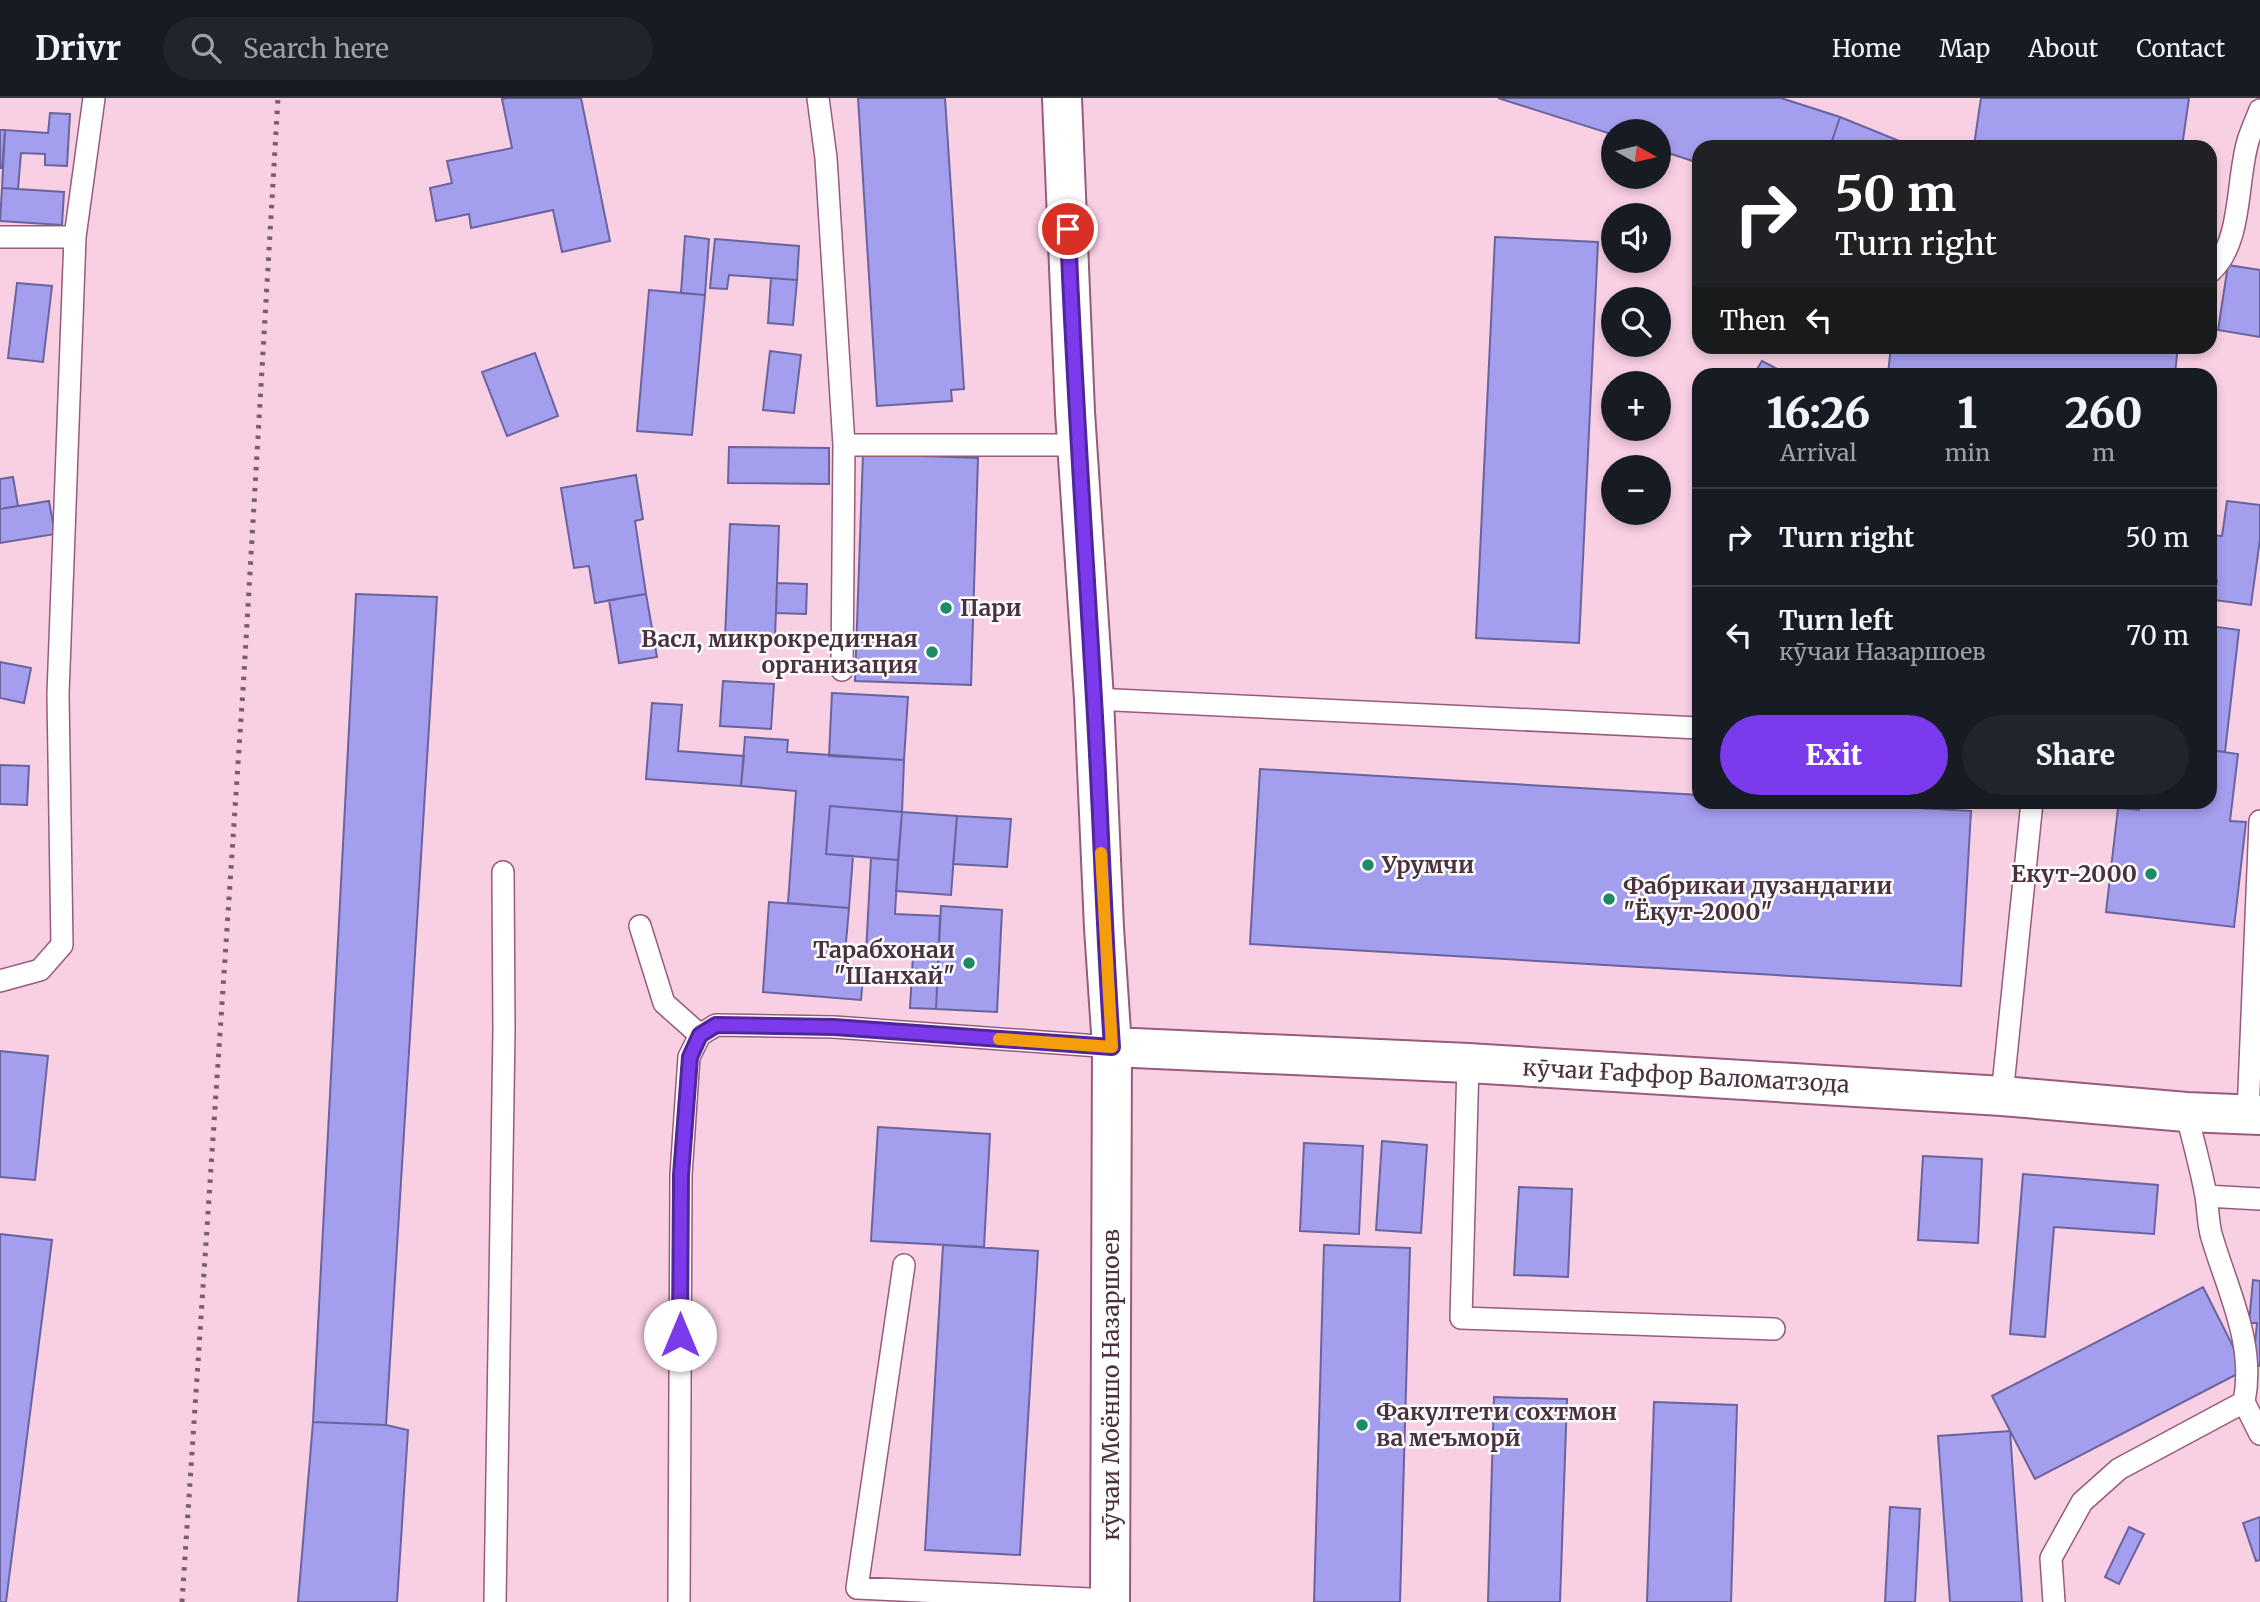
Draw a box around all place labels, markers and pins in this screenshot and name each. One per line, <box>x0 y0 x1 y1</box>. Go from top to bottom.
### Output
pin <box>1038 199 1098 259</box>
place label: Пари <box>960 593 1022 622</box>
marker: Пари <box>938 600 954 616</box>
place label: Васл, микрокредитная организация <box>641 624 918 679</box>
marker: Васл, микрокредитная организация <box>924 644 940 660</box>
place label: Урумчи <box>1381 850 1474 879</box>
marker: Урумчи <box>1360 857 1376 873</box>
place label: Екут-2000 <box>2011 859 2137 888</box>
marker: Екут-2000 <box>2143 866 2159 882</box>
place label: Фабрикаи дузандагии "Ёқут-2000" <box>1623 871 1892 926</box>
marker: Фабрикаи дузандагии "Ёқут-2000" <box>1601 891 1617 907</box>
place label: Тарабхонаи "Шанхай" <box>813 935 955 990</box>
marker: Тарабхонаи "Шанхай" <box>961 955 977 971</box>
place label: Факултети сохтмон ва меъморӣ <box>1376 1397 1617 1452</box>
marker: Факултети сохтмон ва меъморӣ <box>1354 1417 1370 1433</box>

